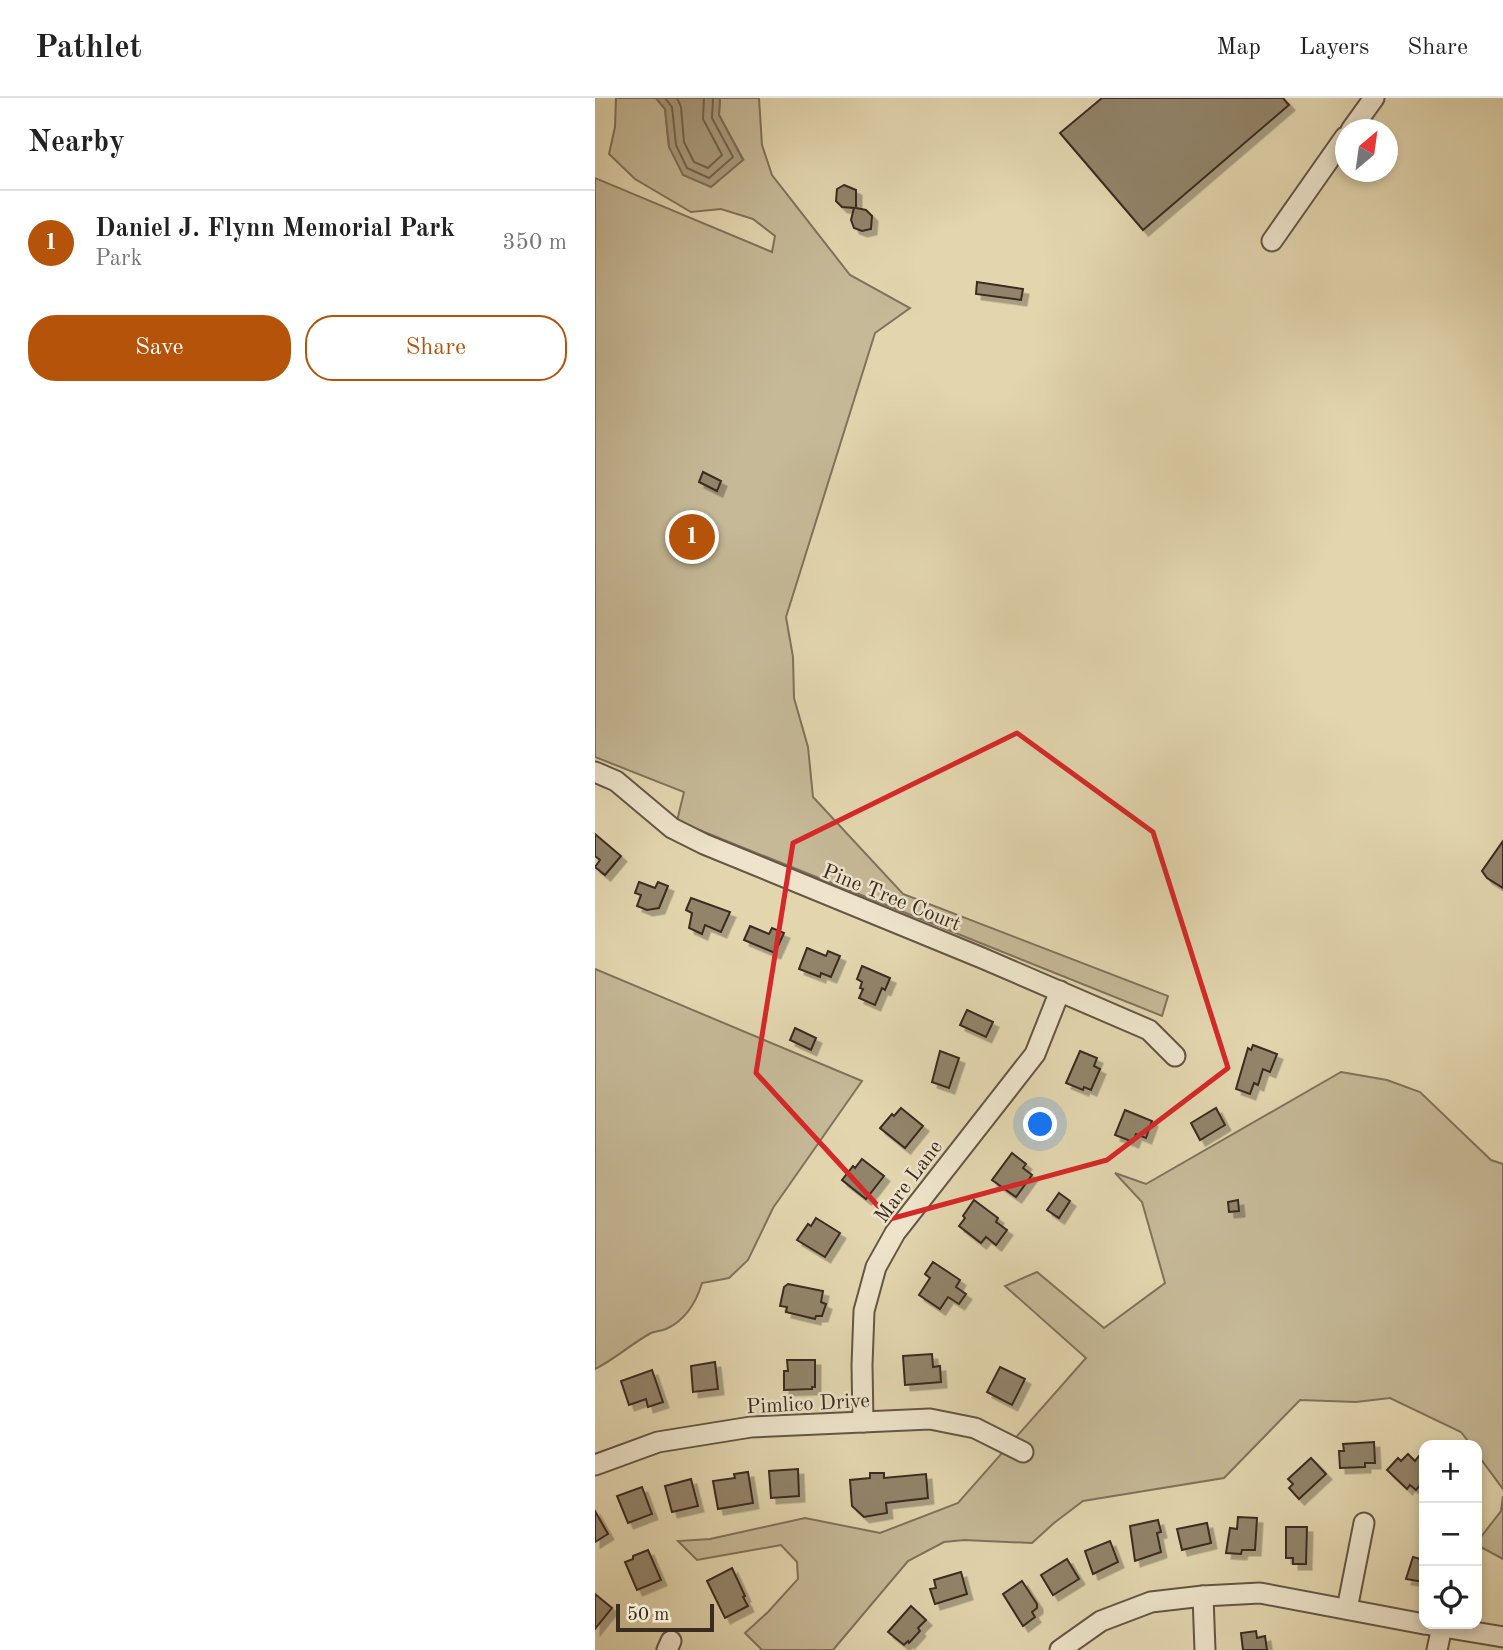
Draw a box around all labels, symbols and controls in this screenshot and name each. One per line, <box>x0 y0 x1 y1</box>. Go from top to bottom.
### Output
text: Pathlet <box>35 32 142 65</box>
text: Map <box>1217 36 1261 60</box>
text: Layers <box>1299 36 1369 60</box>
text: Share <box>1407 36 1468 60</box>
north arrow <box>1335 119 1398 182</box>
text: Nearby <box>28 128 125 158</box>
text: Daniel J. Flynn Memorial Park <box>95 216 455 242</box>
text: 1 <box>44 231 58 254</box>
text: 350 m <box>502 231 567 254</box>
text: Park <box>95 247 142 270</box>
button: Save <box>28 315 291 381</box>
button: Share <box>305 315 567 381</box>
pin: 1 <box>669 511 715 563</box>
street label: Pine Tree Court <box>819 861 964 936</box>
your location <box>1023 1107 1057 1141</box>
street label: Mare Lane <box>871 1137 947 1227</box>
street label: Pimlico Drive <box>746 1391 870 1418</box>
map controls <box>1419 1440 1482 1629</box>
button: + <box>1419 1440 1482 1503</box>
button: − <box>1419 1503 1482 1566</box>
button: locate <box>1419 1566 1482 1629</box>
scale bar <box>616 1601 714 1633</box>
text: 50 m <box>627 1606 669 1625</box>

